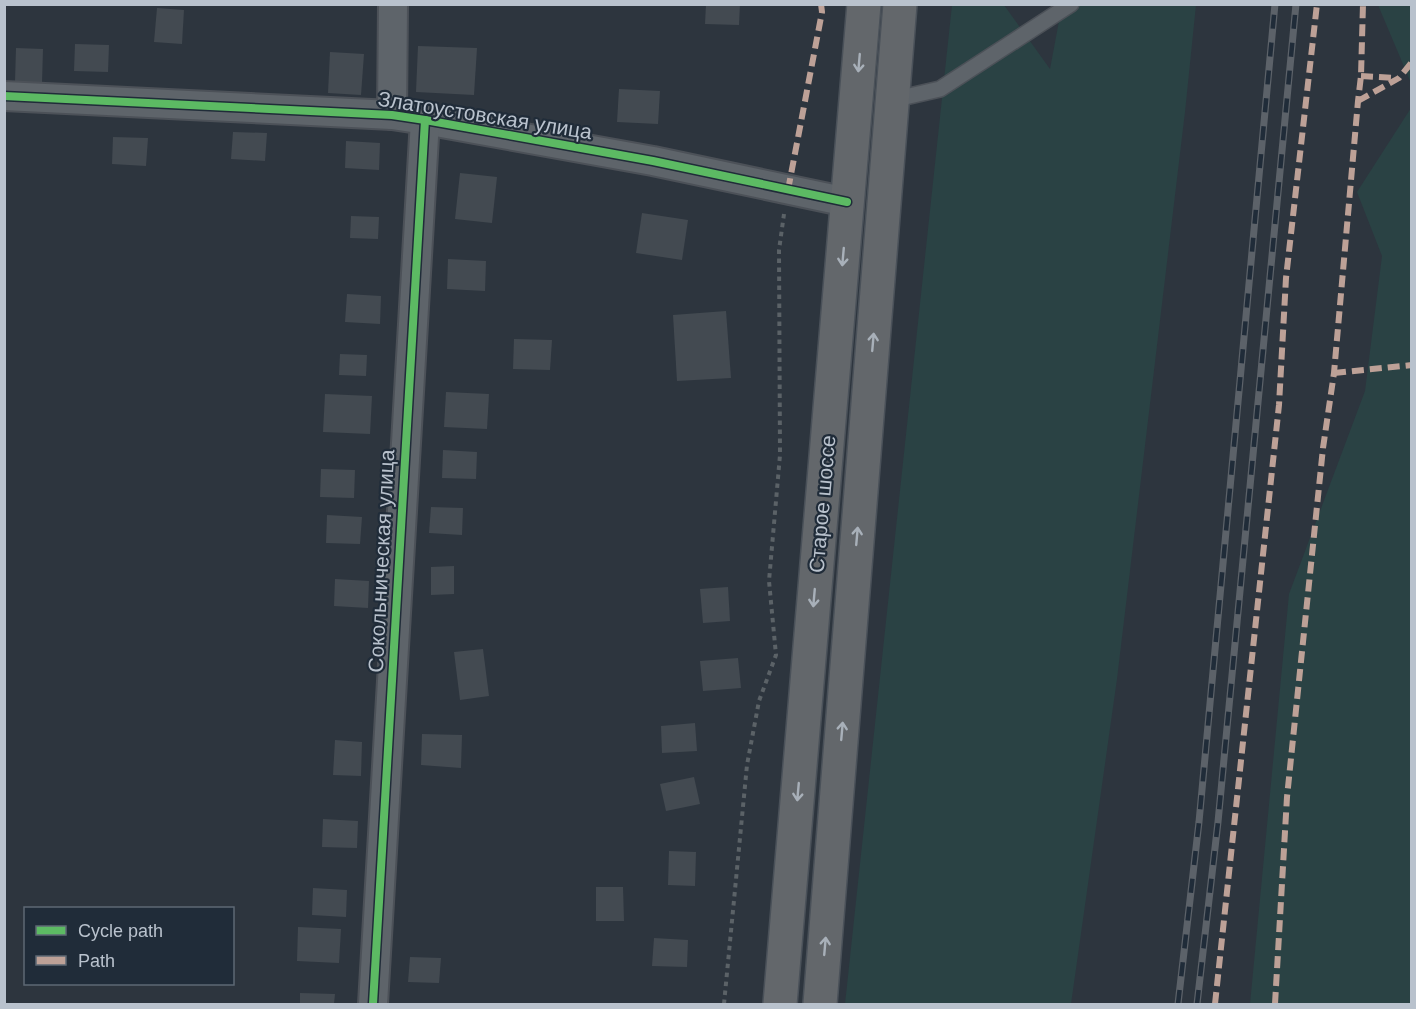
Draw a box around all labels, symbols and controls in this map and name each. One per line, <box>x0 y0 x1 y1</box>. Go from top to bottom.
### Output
one-way arrow <box>853 52 864 72</box>
street label: Златоустовская улица <box>376 87 594 143</box>
one-way arrow <box>837 247 848 267</box>
one-way arrow <box>868 333 879 353</box>
street label: Старое шоссе <box>805 434 839 574</box>
street label: Сокольническая улица <box>364 449 398 673</box>
one-way arrow <box>852 527 863 547</box>
one-way arrow <box>808 587 819 607</box>
one-way arrow <box>837 721 848 741</box>
one-way arrow <box>792 782 803 802</box>
legend <box>24 907 234 985</box>
text: Cycle path <box>78 921 163 941</box>
one-way arrow <box>819 937 830 957</box>
text: Path <box>78 951 115 971</box>

